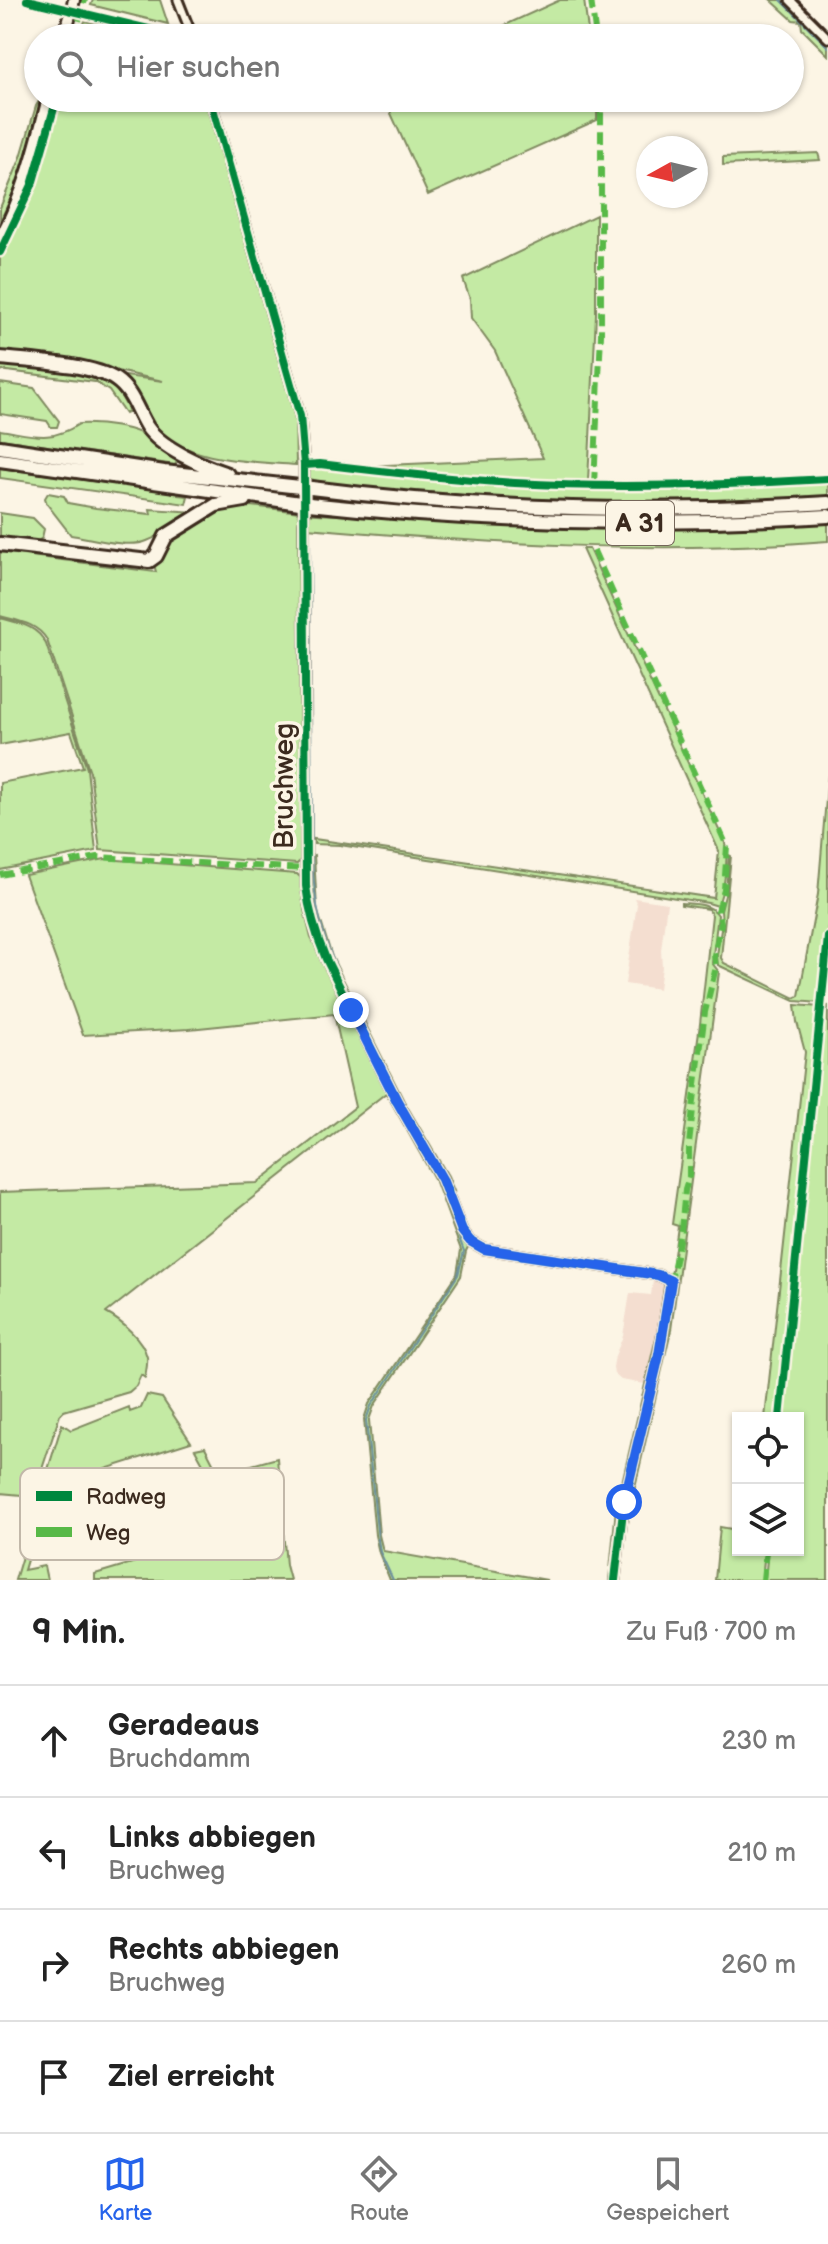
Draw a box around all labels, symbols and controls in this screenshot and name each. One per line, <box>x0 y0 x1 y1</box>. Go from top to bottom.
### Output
search box <box>24 24 804 112</box>
icon: search <box>52 46 96 90</box>
text: Hier suchen <box>116 50 281 86</box>
north arrow <box>636 136 708 208</box>
road number: A 31 <box>606 501 674 545</box>
street label: Bruchweg <box>268 723 301 849</box>
route end <box>333 992 369 1028</box>
map controls <box>732 1412 804 1556</box>
button: locate <box>732 1412 804 1484</box>
legend <box>20 1468 284 1560</box>
text: Radweg <box>86 1484 166 1511</box>
route start <box>606 1484 642 1520</box>
button: layers <box>732 1484 804 1556</box>
text: Weg <box>86 1520 131 1547</box>
text: 9 Min. <box>32 1612 125 1653</box>
text: Zu Fuß · 700 m <box>627 1617 796 1648</box>
text: Geradeaus <box>108 1708 259 1744</box>
icon: ahead <box>32 1719 76 1763</box>
text: 230 m <box>721 1726 796 1757</box>
text: Bruchdamm <box>108 1744 251 1775</box>
text: Links abbiegen <box>108 1820 316 1856</box>
icon: left <box>32 1831 76 1875</box>
text: 210 m <box>727 1838 796 1869</box>
text: Bruchweg <box>108 1856 225 1887</box>
text: Rechts abbiegen <box>108 1932 340 1968</box>
icon: right <box>32 1943 76 1987</box>
text: 260 m <box>721 1950 796 1981</box>
text: Bruchweg <box>108 1968 225 1999</box>
icon: arrive <box>32 2055 76 2099</box>
text: Ziel erreicht <box>108 2059 275 2095</box>
tab: Karte <box>99 2152 152 2227</box>
tab: Route <box>350 2152 409 2227</box>
tab: Gespeichert <box>606 2152 729 2227</box>

